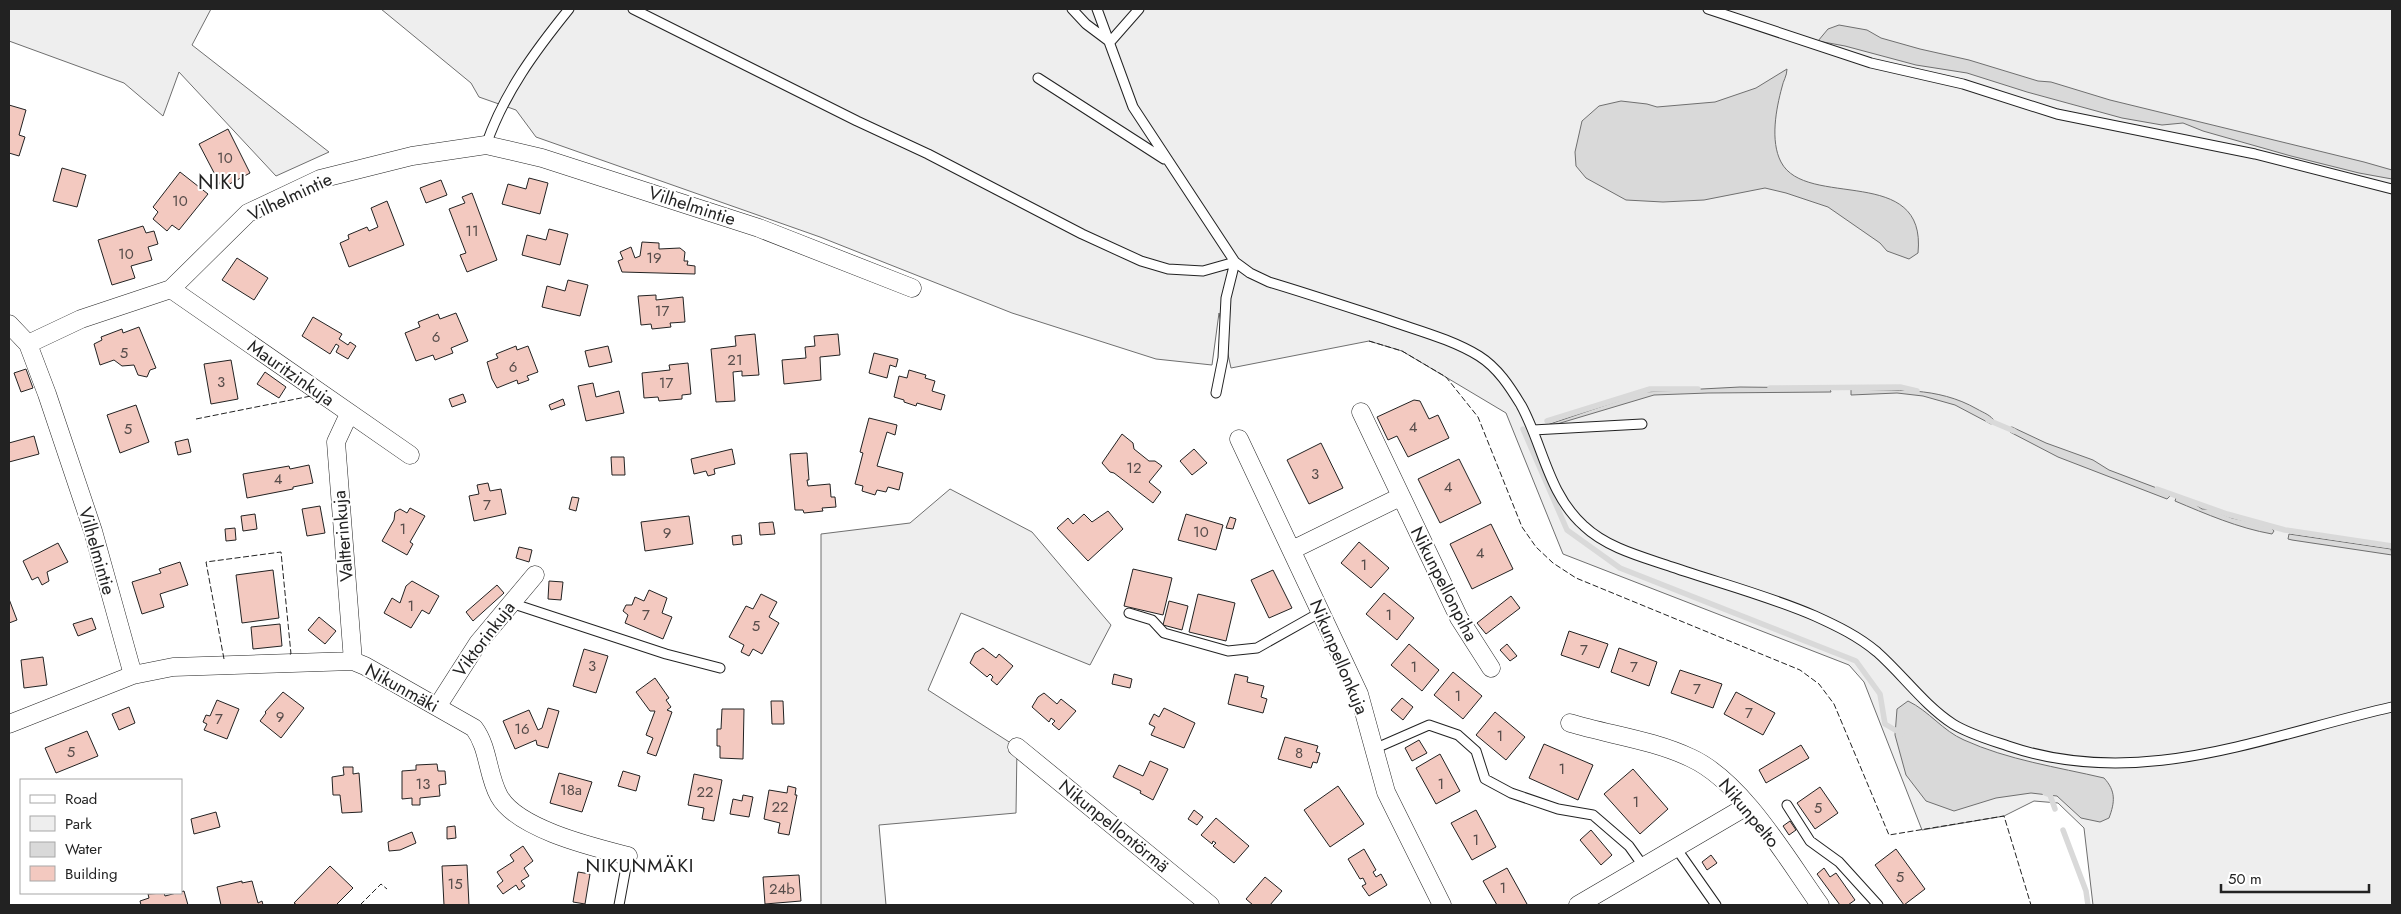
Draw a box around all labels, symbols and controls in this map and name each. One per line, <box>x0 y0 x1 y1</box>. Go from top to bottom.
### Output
house number: 10 <box>217 147 233 169</box>
street label: Vilhelmintie <box>244 166 336 228</box>
district label: NIKU <box>198 168 246 197</box>
street label: Vilhelmintie <box>645 180 739 232</box>
house number: 10 <box>172 190 188 212</box>
house number: 11 <box>465 220 479 242</box>
house number: 10 <box>118 243 134 265</box>
house number: 19 <box>646 247 662 269</box>
house number: 17 <box>655 300 669 322</box>
house number: 6 <box>432 326 440 348</box>
street label: Mauritzinkuja <box>242 333 340 413</box>
house number: 5 <box>120 342 128 364</box>
house number: 21 <box>727 349 743 371</box>
house number: 6 <box>509 356 517 378</box>
house number: 3 <box>217 371 225 393</box>
house number: 17 <box>659 372 673 394</box>
house number: 4 <box>1409 416 1418 438</box>
house number: 5 <box>124 418 132 440</box>
house number: 12 <box>1126 457 1142 479</box>
house number: 3 <box>1311 463 1319 485</box>
house number: 4 <box>274 468 283 490</box>
house number: 4 <box>1444 476 1453 498</box>
street label: Valtterinkuja <box>326 489 360 583</box>
house number: 7 <box>483 494 491 516</box>
street label: Vilhelmintie <box>72 504 122 598</box>
house number: 1 <box>400 518 406 540</box>
house number: 10 <box>1193 521 1209 543</box>
house number: 9 <box>663 522 671 544</box>
street label: Nikunpellonpiha <box>1404 522 1484 646</box>
house number: 4 <box>1476 542 1485 564</box>
house number: 1 <box>1361 554 1367 576</box>
house number: 1 <box>408 595 414 617</box>
street label: Nikunpellonkuja <box>1303 595 1375 719</box>
street label: Viktorinkuja <box>447 596 521 682</box>
house number: 7 <box>642 604 650 626</box>
house number: 1 <box>1386 604 1392 626</box>
house number: 5 <box>752 615 760 637</box>
house number: 7 <box>1580 639 1588 661</box>
house number: 3 <box>588 655 596 677</box>
house number: 1 <box>1411 656 1417 678</box>
house number: 7 <box>1630 656 1638 678</box>
street label: Nikunmäki <box>360 657 444 719</box>
house number: 7 <box>1693 678 1701 700</box>
house number: 1 <box>1455 685 1461 707</box>
house number: 7 <box>1745 702 1753 724</box>
house number: 9 <box>276 706 284 728</box>
house number: 7 <box>215 708 223 730</box>
house number: 16 <box>514 718 530 740</box>
house number: 1 <box>1497 725 1503 747</box>
house number: 5 <box>67 741 75 763</box>
house number: 8 <box>1295 742 1303 764</box>
house number: 1 <box>1559 758 1565 780</box>
house number: 13 <box>416 773 430 795</box>
street label: Nikunpellontörmä <box>1053 773 1175 879</box>
house number: 1 <box>1438 773 1444 795</box>
street label: Nikunpelto <box>1712 773 1786 853</box>
legend <box>20 779 182 894</box>
house number: 18a <box>560 779 582 801</box>
house number: 22 <box>696 781 714 803</box>
text: Road <box>65 788 97 810</box>
house number: 1 <box>1633 791 1639 813</box>
house number: 22 <box>771 796 789 818</box>
house number: 5 <box>1814 797 1822 819</box>
text: Park <box>65 813 92 835</box>
house number: 1 <box>1473 829 1479 851</box>
text: Water <box>65 838 103 860</box>
district label: NIKUNMÄKI <box>585 852 695 879</box>
scale bar <box>2221 862 2368 894</box>
text: Building <box>65 863 117 885</box>
house number: 5 <box>1896 866 1904 888</box>
text: 50 m <box>2228 868 2262 890</box>
house number: 15 <box>447 873 463 895</box>
house number: 1 <box>1500 877 1506 899</box>
house number: 24b <box>769 878 795 900</box>

